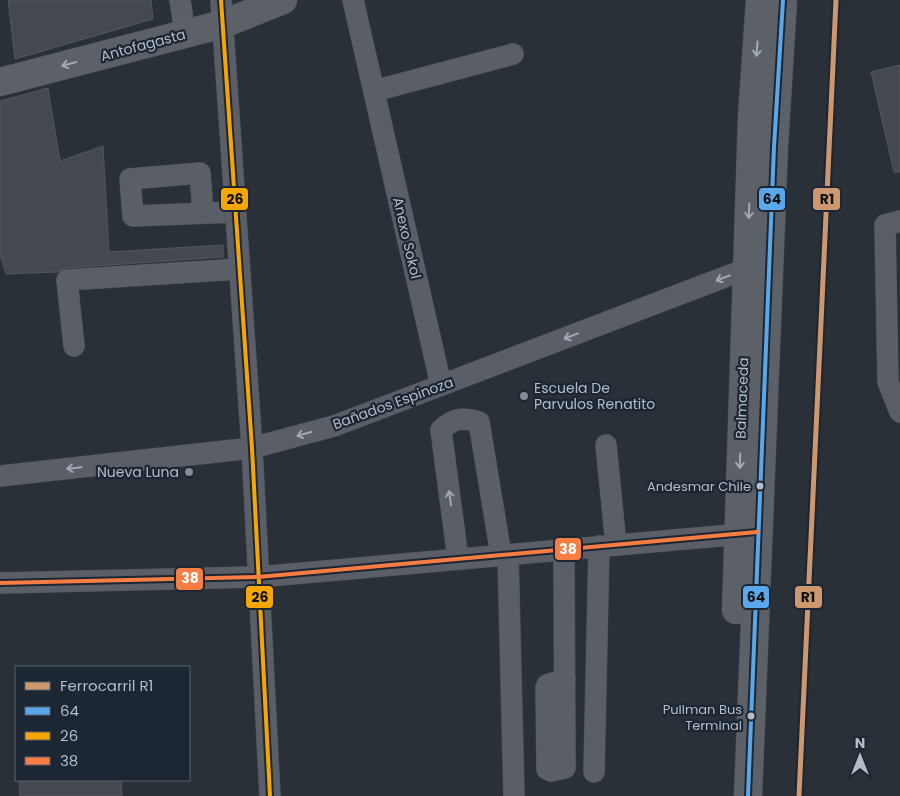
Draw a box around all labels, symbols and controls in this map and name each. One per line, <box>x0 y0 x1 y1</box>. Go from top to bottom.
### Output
street label: Antofagasta <box>98 24 188 66</box>
one-way arrow <box>752 40 761 56</box>
one-way arrow <box>61 60 77 69</box>
line badge: 26 <box>220 187 249 211</box>
line badge: 64 <box>758 187 786 211</box>
line badge: R1 <box>812 187 841 211</box>
text: 26 <box>227 189 244 209</box>
text: 64 <box>763 189 781 209</box>
text: R1 <box>820 189 834 209</box>
street label: Anexo Sokol <box>388 195 426 281</box>
one-way arrow <box>744 202 754 219</box>
one-way arrow <box>716 274 731 283</box>
one-way arrow <box>564 332 579 341</box>
street label: Balmaceda <box>731 357 753 439</box>
street label: Bañados Espinoza <box>330 372 456 434</box>
place label: Escuela De Parvulos Renatito <box>534 378 655 414</box>
marker: Escuela De Parvulos Renatito <box>518 390 530 402</box>
one-way arrow <box>296 430 312 439</box>
one-way arrow <box>735 452 745 469</box>
place label: Nueva Luna <box>97 462 179 482</box>
one-way arrow <box>67 463 83 473</box>
marker: Nueva Luna <box>183 466 195 478</box>
place label: Andesmar Chile <box>647 477 751 496</box>
marker: Andesmar Chile <box>755 481 765 491</box>
one-way arrow <box>445 490 455 506</box>
line badge: 38 <box>554 537 582 561</box>
text: 38 <box>559 539 577 559</box>
line badge: 38 <box>175 567 204 591</box>
text: 38 <box>181 568 199 588</box>
line badge: 26 <box>245 585 274 609</box>
line badge: 64 <box>742 585 770 609</box>
line badge: R1 <box>794 585 823 609</box>
text: 26 <box>252 587 269 607</box>
text: 64 <box>747 587 765 607</box>
text: R1 <box>801 587 815 607</box>
legend <box>15 666 190 781</box>
text: Ferrocarril R1 <box>60 675 153 696</box>
text: 64 <box>60 700 79 721</box>
place label: Pullman Bus Terminal <box>663 700 742 735</box>
marker: Pullman Bus Terminal <box>746 711 756 721</box>
text: 26 <box>60 725 78 746</box>
north arrow <box>835 731 885 781</box>
text: N <box>855 733 865 753</box>
text: 38 <box>60 750 78 771</box>

